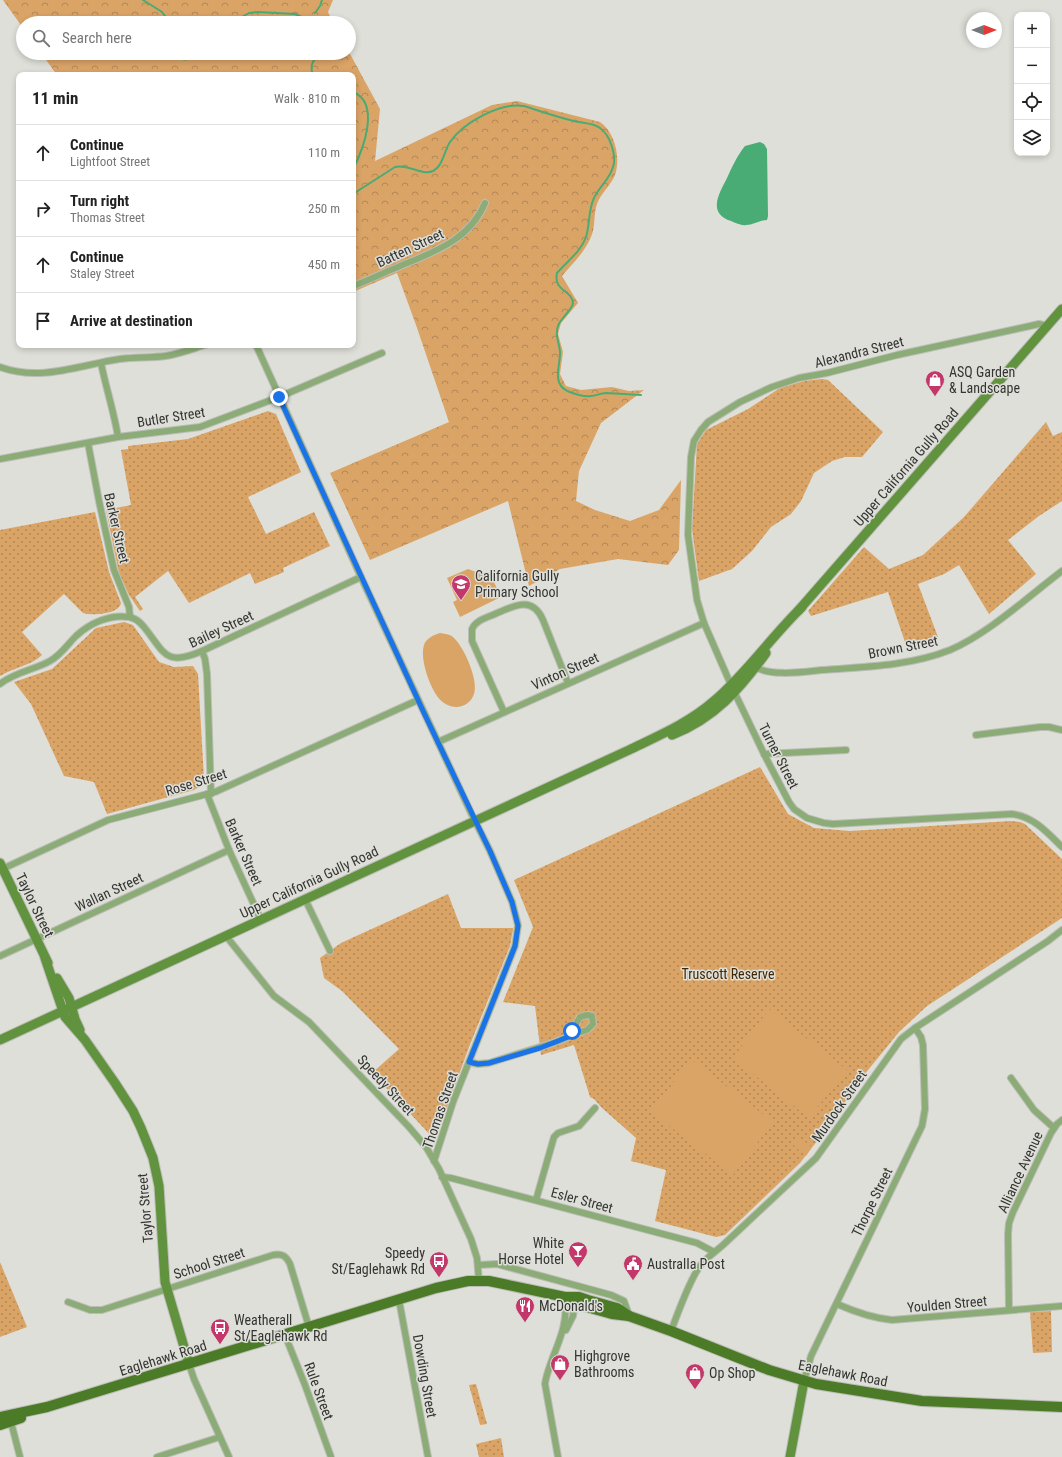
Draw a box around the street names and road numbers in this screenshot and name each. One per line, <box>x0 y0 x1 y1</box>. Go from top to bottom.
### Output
street label: Batten Street <box>374 226 446 270</box>
street label: Alexandra Street <box>813 333 905 371</box>
street label: Butler Street <box>136 404 206 430</box>
street label: Upper California Gully Road <box>850 405 962 529</box>
street label: Barker Street <box>101 491 133 565</box>
street label: Bailey Street <box>186 607 256 651</box>
street label: Brown Street <box>867 632 939 662</box>
street label: Vinton Street <box>529 649 601 693</box>
street label: Turner Street <box>756 721 802 791</box>
street label: Rose Street <box>163 765 229 799</box>
street label: Barker Street <box>222 816 266 888</box>
street label: Upper California Gully Road <box>237 843 381 921</box>
street label: Wallan Street <box>73 869 145 915</box>
street label: Taylor Street <box>13 870 57 940</box>
street label: Speedy Street <box>354 1052 418 1118</box>
street label: Murdock Street <box>808 1067 870 1145</box>
street label: Thomas Street <box>419 1069 461 1151</box>
street label: Alliance Avenue <box>994 1128 1046 1215</box>
street label: Thorpe Street <box>848 1165 896 1239</box>
street label: Taylor Street <box>134 1173 156 1243</box>
street label: Esler Street <box>549 1184 615 1216</box>
street label: School Street <box>171 1244 247 1282</box>
street label: Youlden Street <box>906 1293 988 1315</box>
street label: Dowding Street <box>410 1333 440 1419</box>
street label: Eaglehawk Road <box>117 1337 209 1379</box>
street label: Eaglehawk Road <box>797 1357 889 1389</box>
street label: Rule Street <box>301 1360 337 1422</box>

